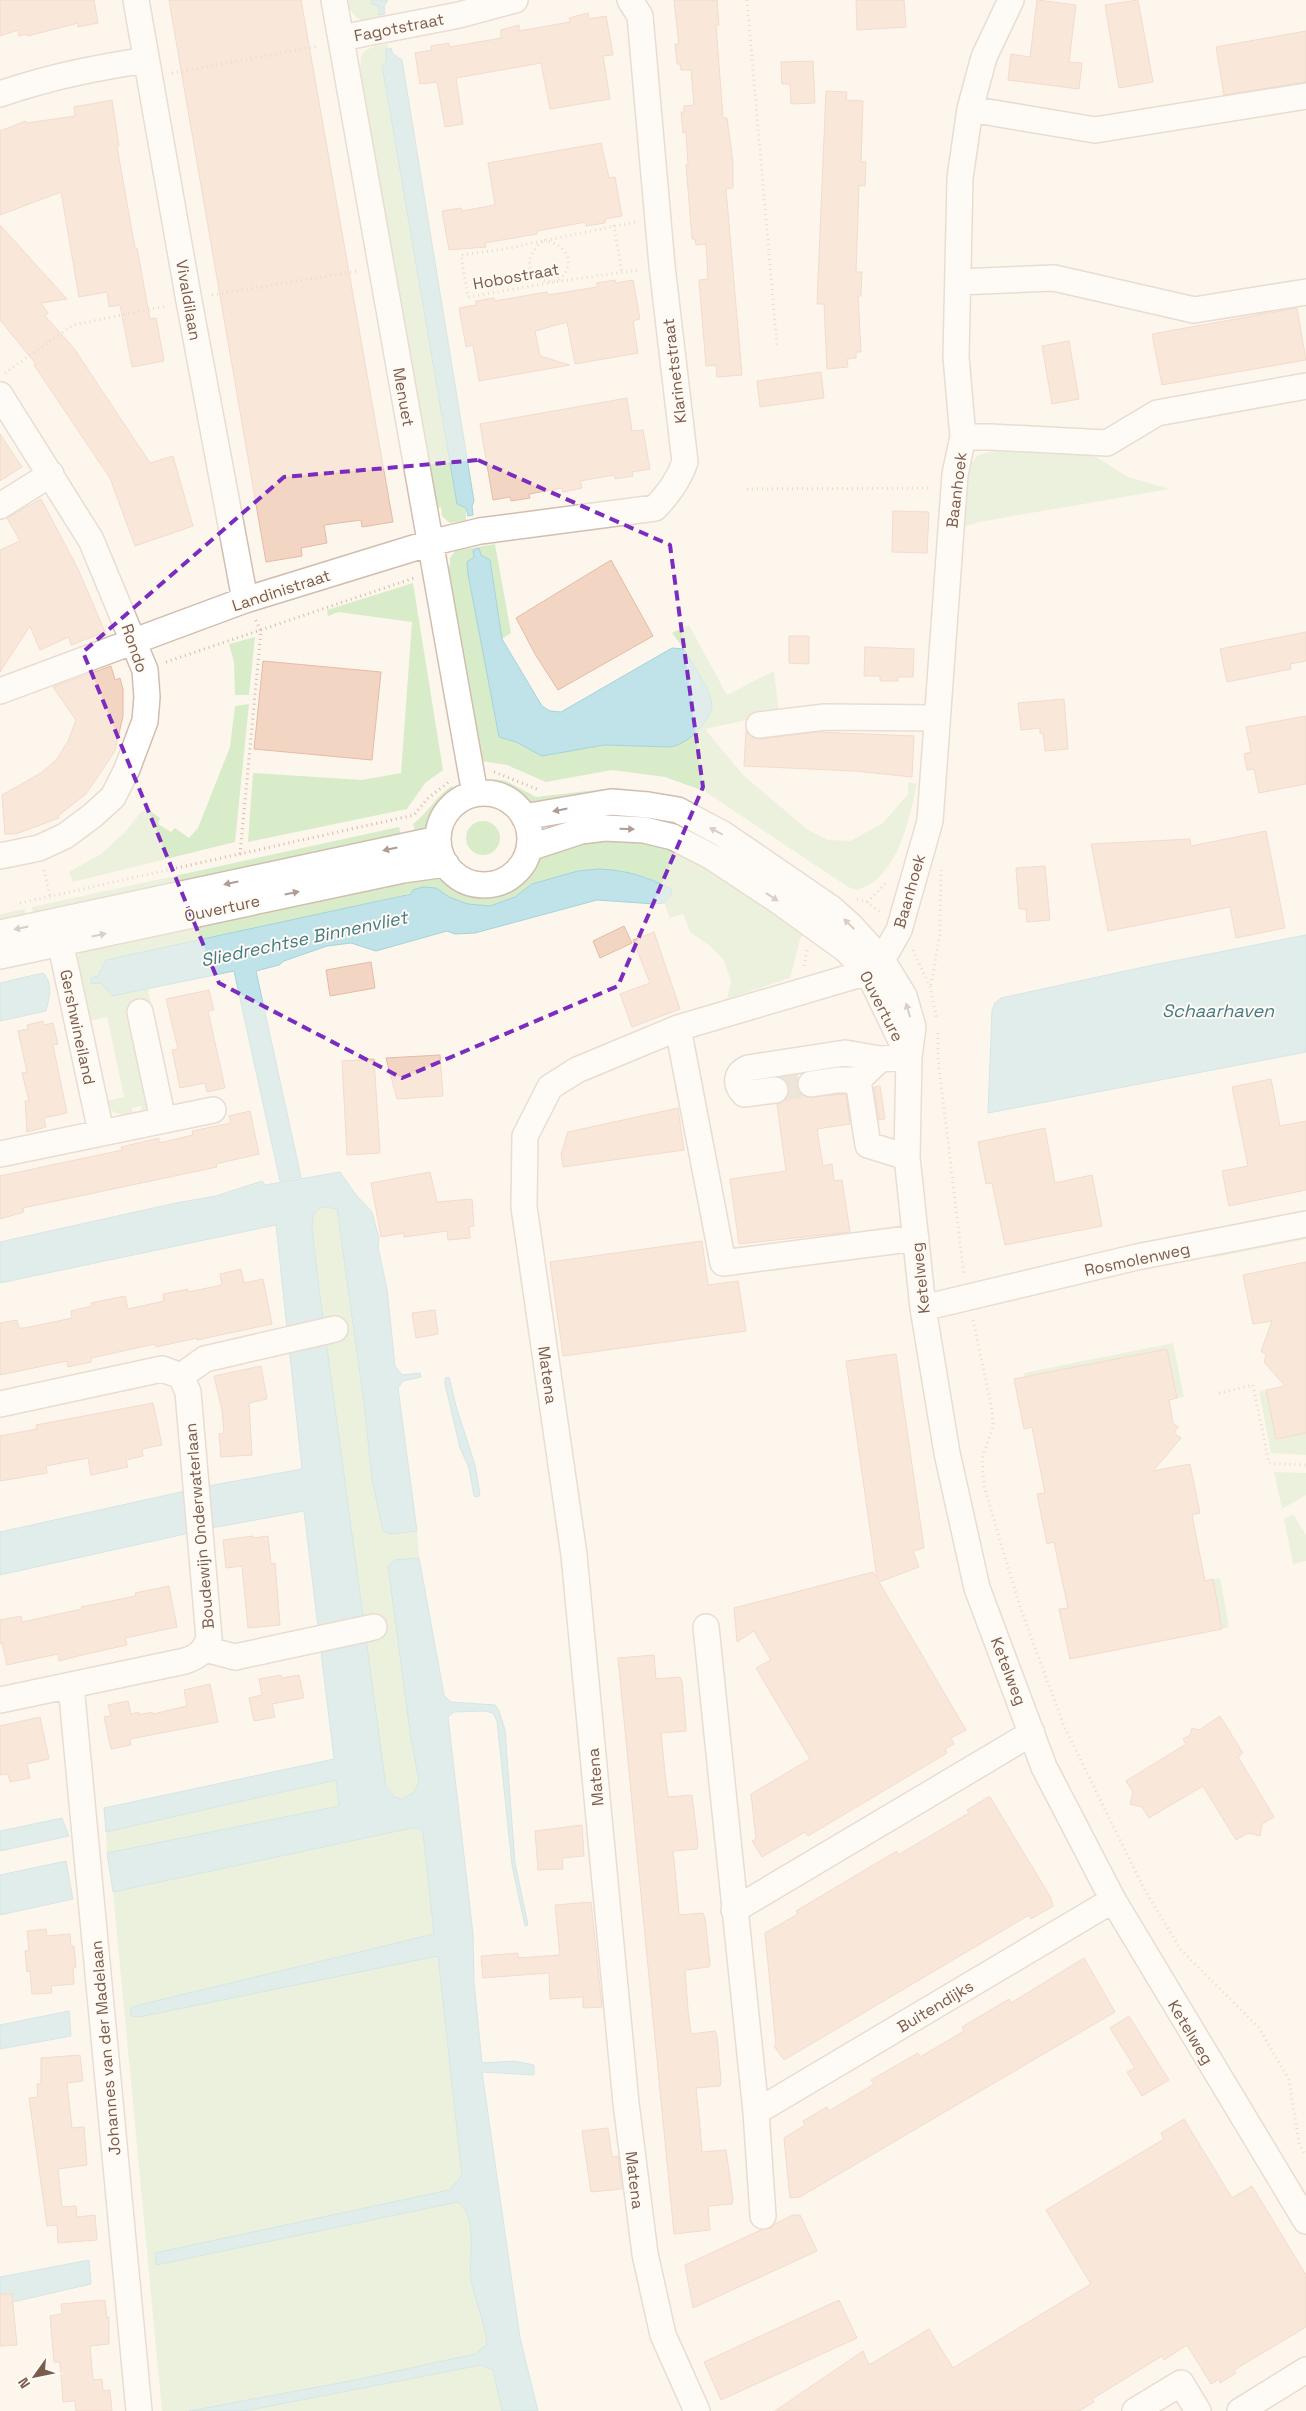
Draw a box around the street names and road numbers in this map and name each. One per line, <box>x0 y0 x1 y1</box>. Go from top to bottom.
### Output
street label: Fagotstraat <box>352 8 446 47</box>
street label: Vivaldilaan <box>171 258 206 342</box>
street label: Hobostraat <box>471 259 561 294</box>
street label: Klarinetstraat <box>658 317 691 425</box>
street label: Menuet <box>388 366 419 428</box>
street label: Baanhoek <box>941 450 972 529</box>
street label: Landinistraat <box>229 565 333 616</box>
street label: Rondo <box>116 621 153 675</box>
street label: Baanhoek <box>889 851 930 931</box>
street label: Ouverture <box>182 890 262 927</box>
street label: Ouverture <box>855 967 908 1045</box>
street label: Gershwineiland <box>55 968 100 1087</box>
street label: Rosmolenweg <box>1082 1238 1192 1281</box>
street label: Ketelweg <box>906 1241 935 1315</box>
street label: Matena <box>533 1345 562 1405</box>
street label: Boudewijn Onderwaterlaan <box>180 1422 219 1630</box>
street label: Ketelweg <box>986 1634 1031 1708</box>
street label: Matena <box>583 1747 608 1807</box>
street label: Johannes van der Madelaan <box>86 1940 125 2156</box>
street label: Buitendijks <box>893 1975 977 2037</box>
street label: Ketelweg <box>1163 1996 1218 2068</box>
street label: Matena <box>621 2150 648 2210</box>

